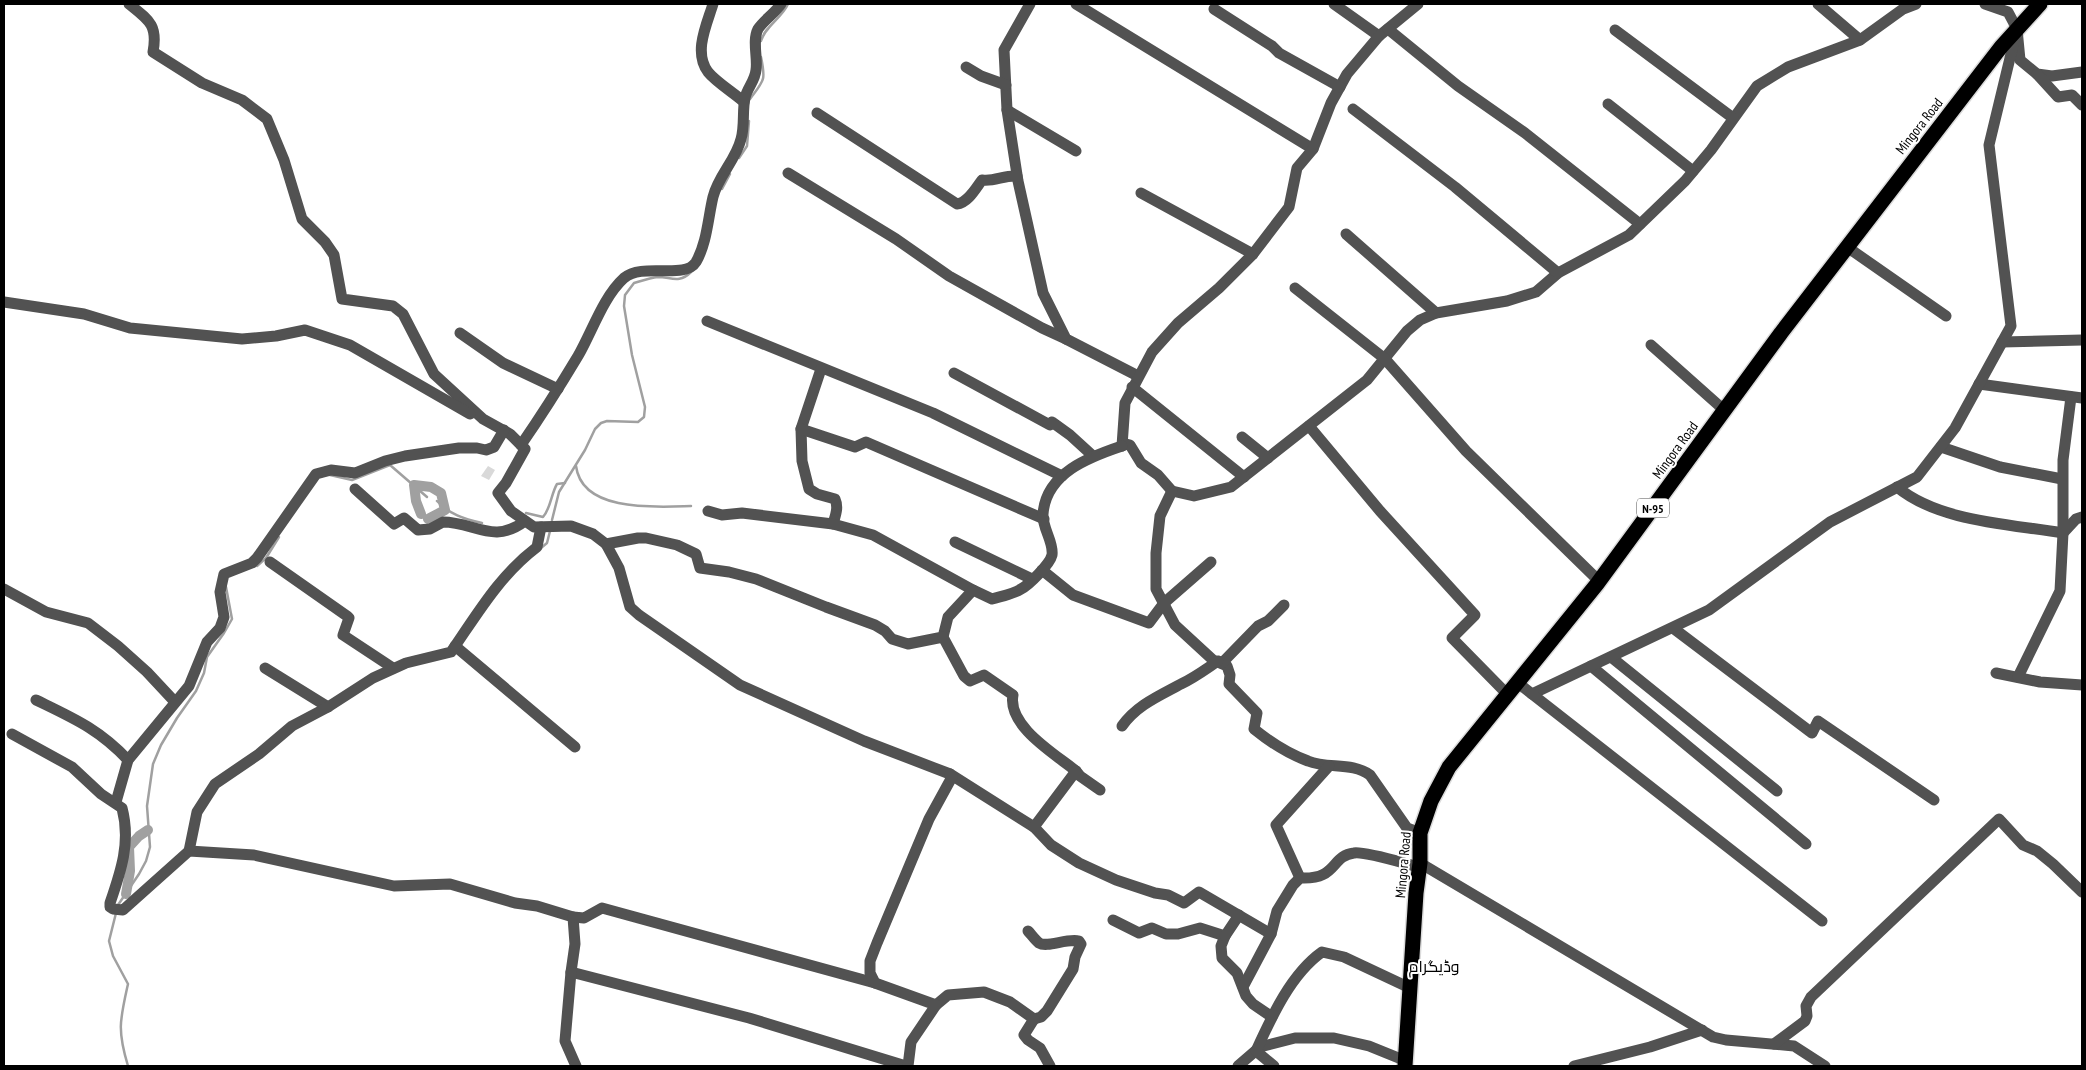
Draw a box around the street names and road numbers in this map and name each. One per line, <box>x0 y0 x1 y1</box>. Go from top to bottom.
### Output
street label: Mingora Road <box>1891 94 1947 158</box>
street label: Mingora Road <box>1648 418 1702 482</box>
road number: N-95 <box>1637 498 1669 518</box>
street label: Mingora Road <box>1391 831 1415 899</box>

